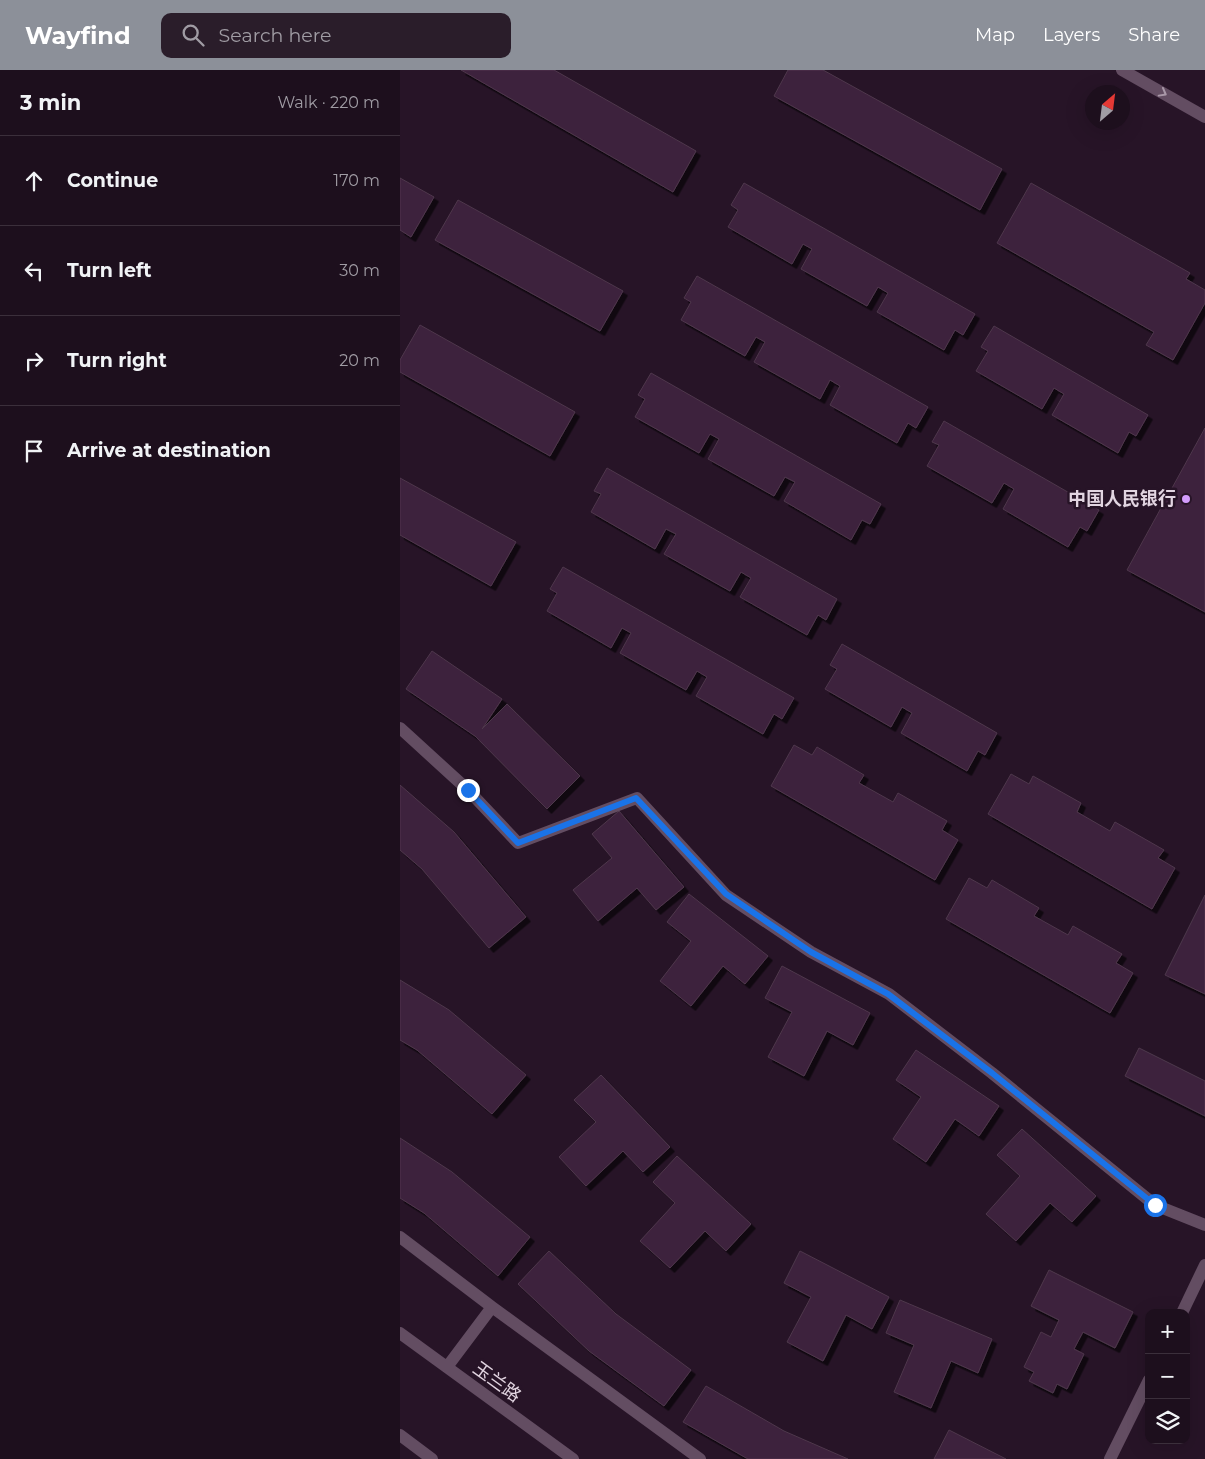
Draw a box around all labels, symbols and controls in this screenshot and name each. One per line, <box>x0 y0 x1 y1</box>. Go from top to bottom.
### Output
search box <box>161 13 511 58</box>
text: Wayfind <box>25 21 131 50</box>
icon: search <box>179 21 207 49</box>
text: Search here <box>219 24 332 47</box>
text: Map <box>975 24 1015 46</box>
text: Layers <box>1043 24 1100 46</box>
text: Share <box>1128 24 1180 46</box>
north arrow <box>1085 85 1130 130</box>
one-way arrow <box>1158 87 1167 97</box>
text: 3 min <box>20 90 81 115</box>
text: Walk · 220 m <box>277 93 380 112</box>
icon: ahead <box>20 167 48 195</box>
text: Continue <box>67 169 158 192</box>
text: 170 m <box>333 171 380 190</box>
icon: left <box>20 257 48 285</box>
text: Turn left <box>67 259 152 282</box>
text: 30 m <box>339 261 380 280</box>
icon: right <box>20 347 48 375</box>
text: Turn right <box>67 349 167 372</box>
text: 20 m <box>339 351 380 370</box>
icon: arrive <box>20 437 48 465</box>
text: Arrive at destination <box>67 439 271 462</box>
place label: 中国人民银行 <box>1068 488 1176 510</box>
marker: 中国人民银行 <box>1180 493 1192 505</box>
route end <box>457 779 480 802</box>
route start <box>1144 1194 1167 1217</box>
map controls <box>1145 1309 1190 1444</box>
button: + <box>1145 1309 1190 1354</box>
button: − <box>1145 1354 1190 1399</box>
street label: 玉兰路 <box>469 1357 525 1407</box>
button: layers <box>1145 1399 1190 1444</box>

